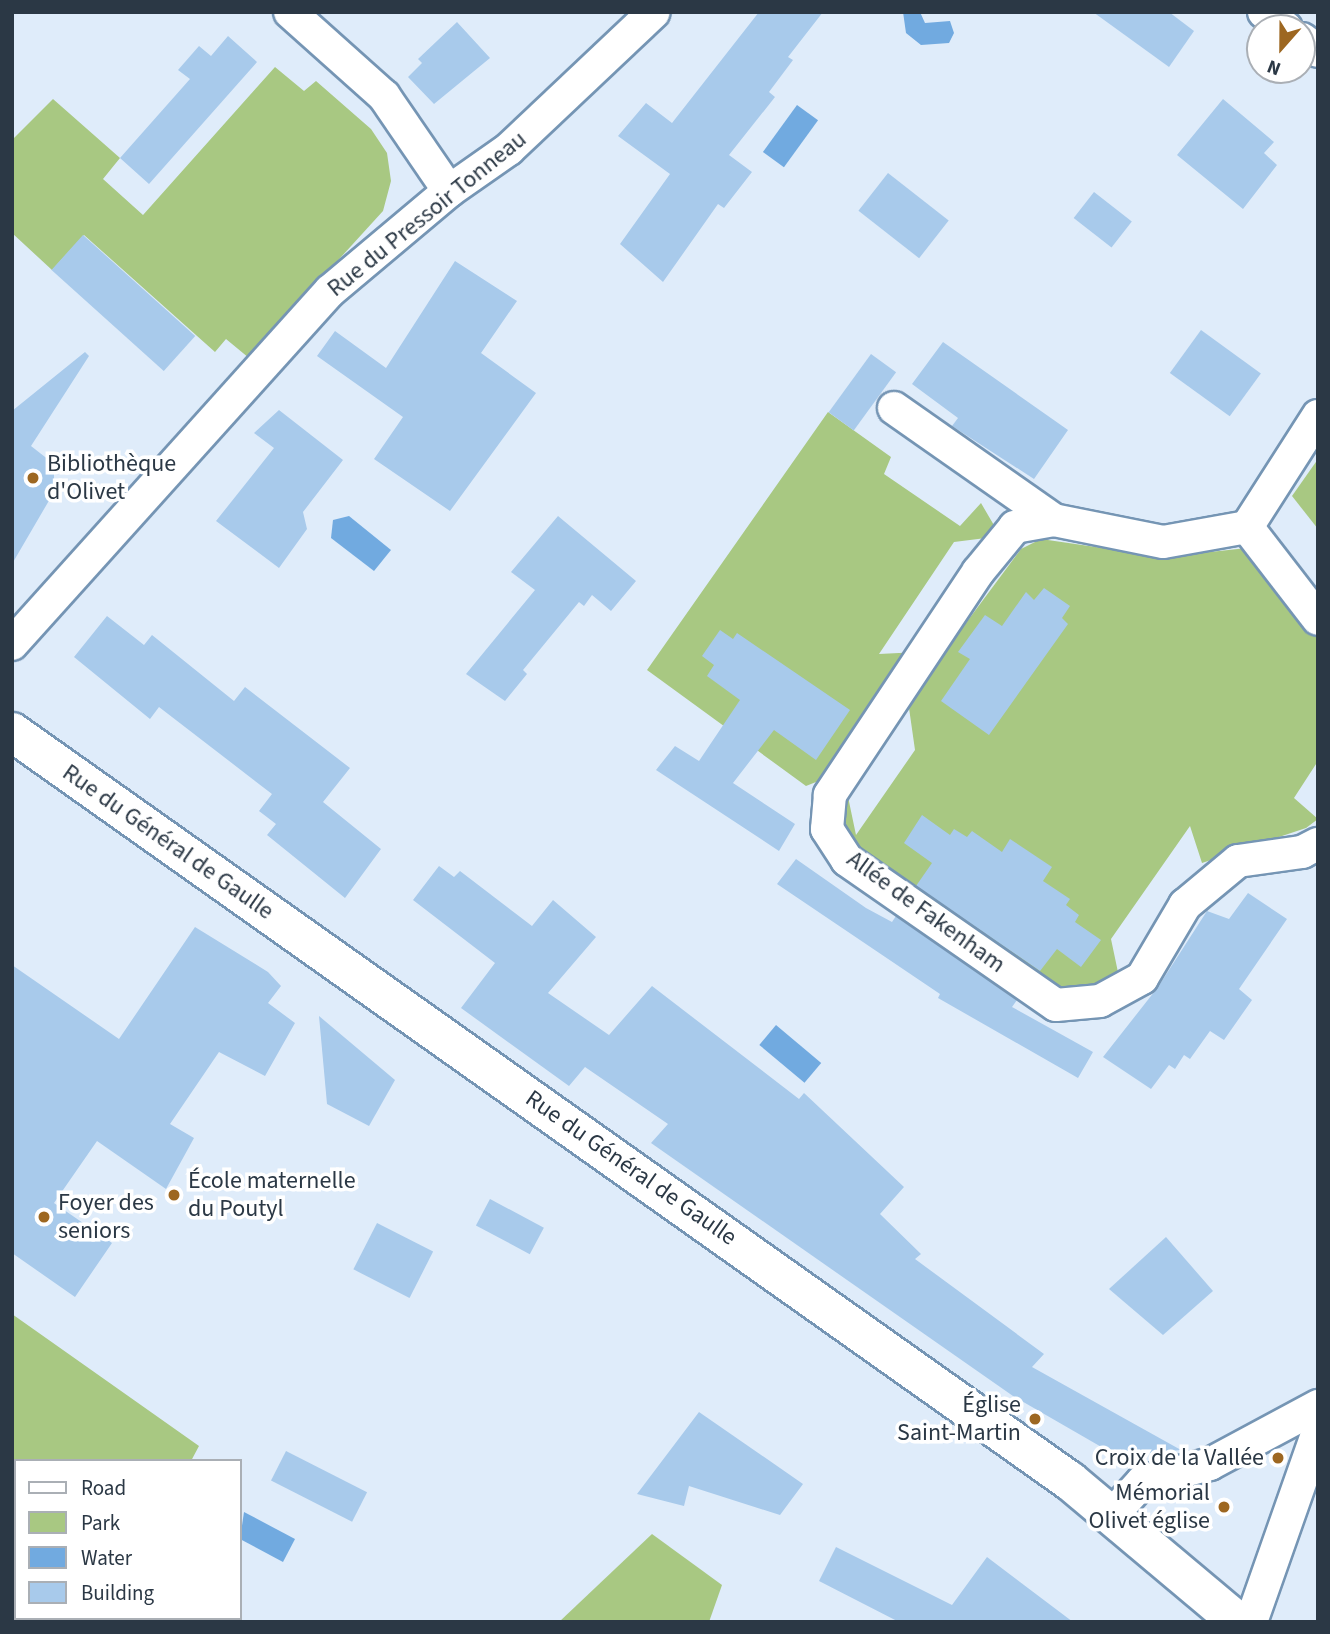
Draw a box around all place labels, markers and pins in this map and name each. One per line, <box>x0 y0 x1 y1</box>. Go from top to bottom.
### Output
place label: Bibliothèque d'Olivet <box>47 450 176 506</box>
marker: Bibliothèque d'Olivet <box>25 470 41 486</box>
place label: École maternelle du Poutyl <box>188 1167 356 1223</box>
marker: École maternelle du Poutyl <box>166 1187 182 1203</box>
place label: Foyer des seniors <box>58 1189 154 1245</box>
marker: Foyer des seniors <box>36 1209 52 1225</box>
place label: Église Saint-Martin <box>897 1391 1021 1447</box>
marker: Église Saint-Martin <box>1027 1411 1043 1427</box>
place label: Croix de la Vallée <box>1095 1444 1264 1472</box>
marker: Croix de la Vallée <box>1270 1450 1286 1466</box>
place label: Mémorial Olivet église <box>1089 1479 1210 1535</box>
marker: Mémorial Olivet église <box>1216 1499 1232 1515</box>

